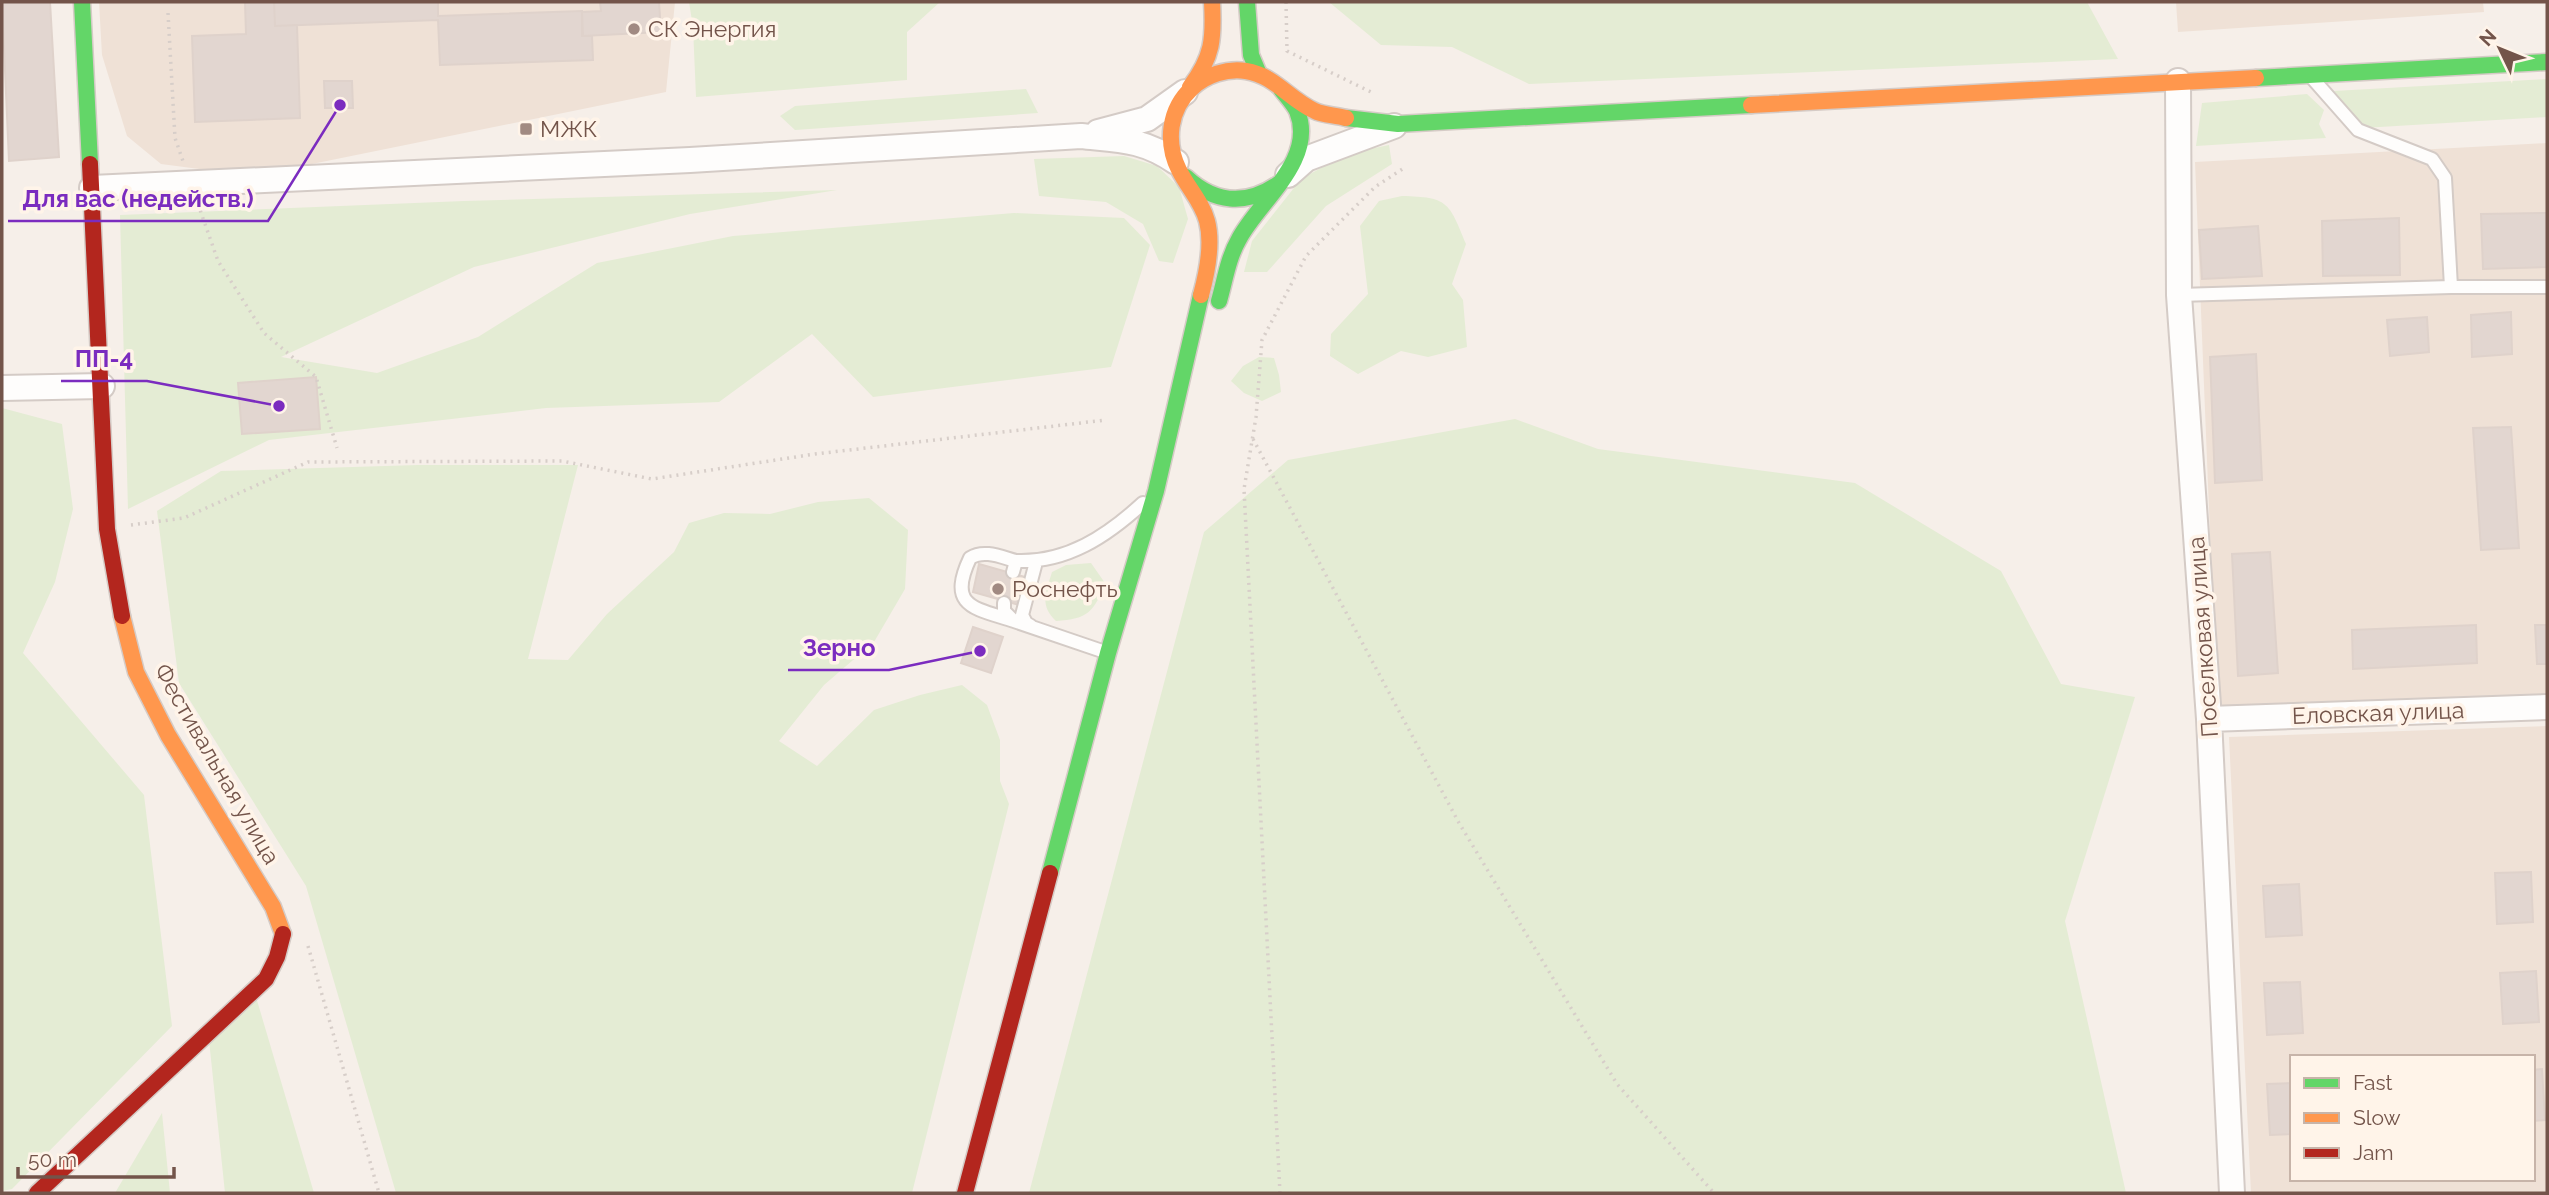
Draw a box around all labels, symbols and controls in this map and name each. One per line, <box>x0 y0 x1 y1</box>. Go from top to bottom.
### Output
north arrow <box>2465 14 2535 84</box>
place label: СК Энергия <box>648 15 776 42</box>
marker: СК Энергия <box>626 21 642 37</box>
text: N <box>2475 25 2501 50</box>
place label: МЖК <box>540 115 597 142</box>
marker: МЖК <box>518 121 534 137</box>
callout: Для вас (недейств.) <box>8 176 268 221</box>
text: Для вас (недейств.) <box>22 184 254 213</box>
callout: ПП-4 <box>61 336 147 381</box>
text: ПП-4 <box>75 344 133 373</box>
street label: Поселковая улица <box>2182 536 2223 738</box>
place label: Роснефть <box>1012 575 1118 602</box>
marker: Роснефть <box>990 581 1006 597</box>
callout: Зерно <box>788 625 889 670</box>
text: Зерно <box>802 633 876 662</box>
street label: Фестивальная улица <box>149 659 286 869</box>
street label: Еловская улица <box>2291 696 2465 729</box>
legend <box>2290 1055 2535 1181</box>
text: Fast <box>2353 1070 2393 1095</box>
text: Slow <box>2353 1105 2401 1130</box>
scale bar <box>18 1136 173 1180</box>
text: Jam <box>2353 1140 2394 1165</box>
text: 50 m <box>28 1147 77 1172</box>

